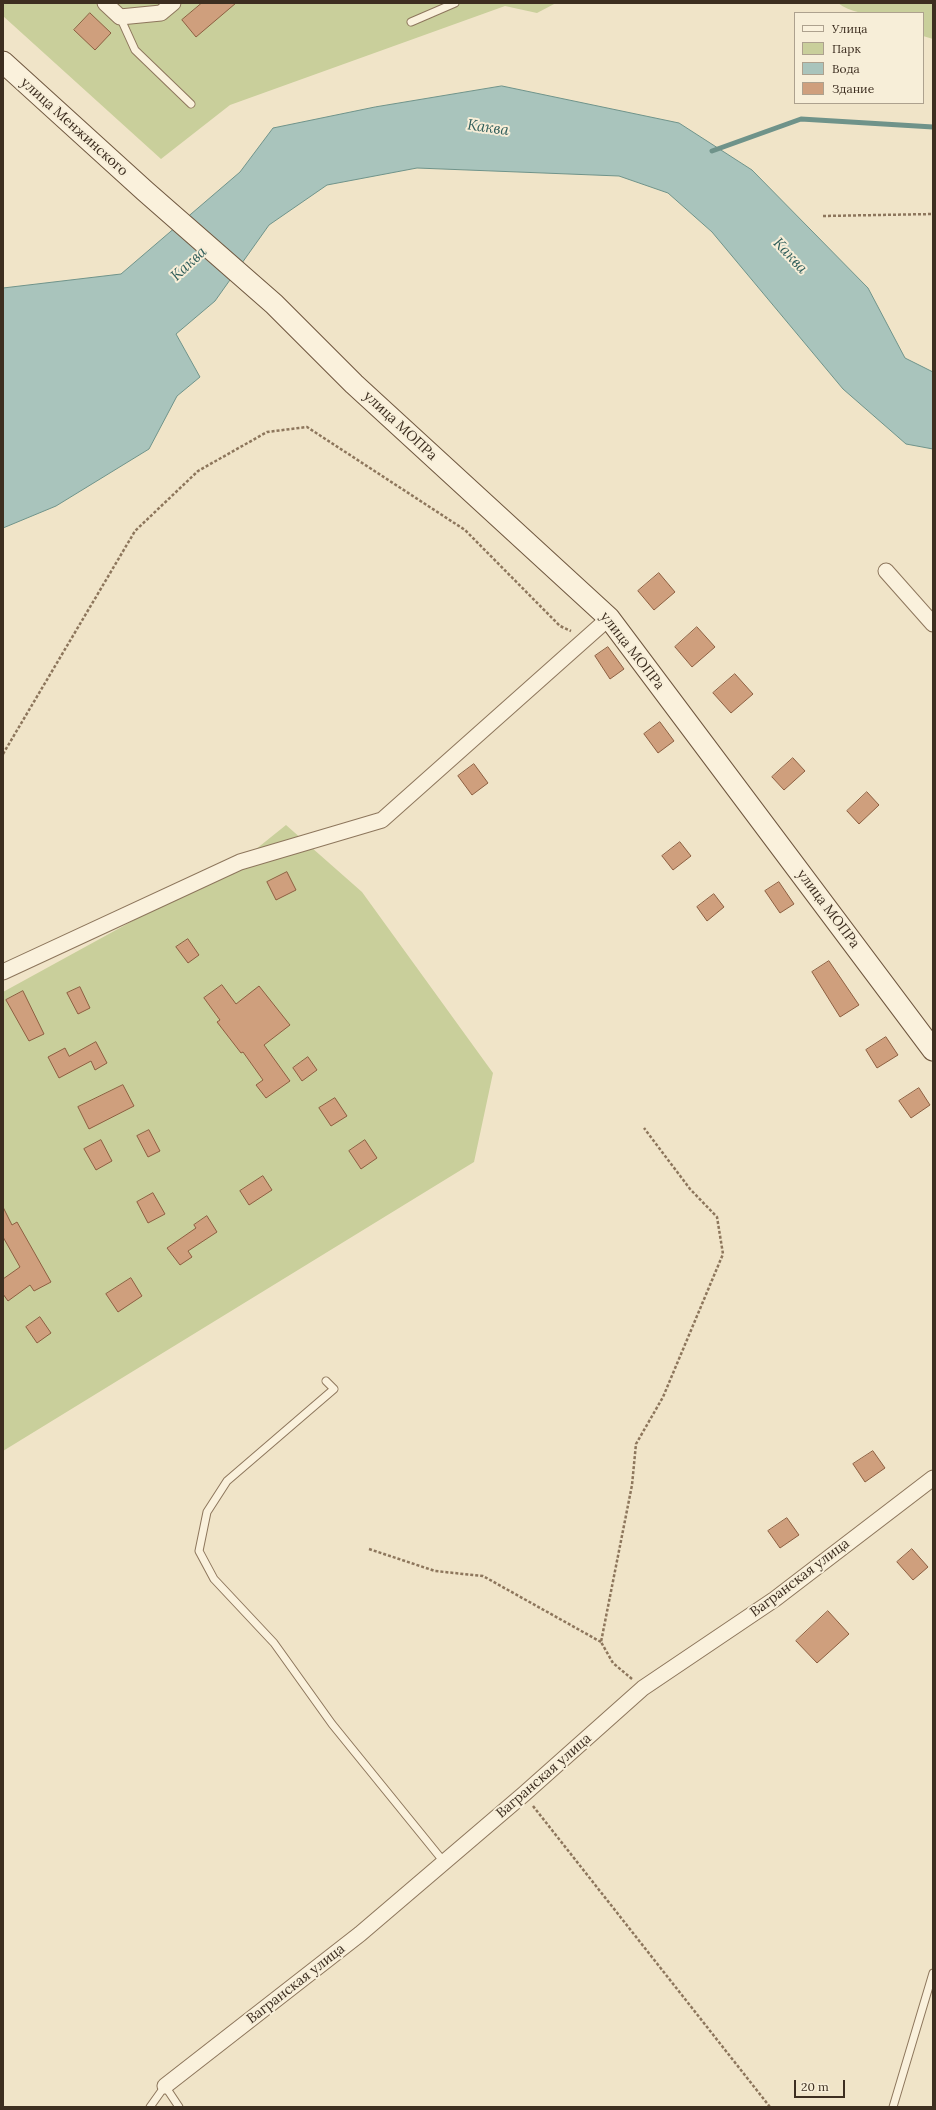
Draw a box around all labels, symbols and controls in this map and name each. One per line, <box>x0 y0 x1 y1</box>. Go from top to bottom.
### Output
legend <box>794 12 924 104</box>
text: Улица <box>832 21 868 36</box>
text: Парк <box>832 41 861 56</box>
text: Вода <box>832 61 860 76</box>
street label: улица Менжинского <box>17 74 131 180</box>
text: Здание <box>832 81 874 96</box>
water label: Каква <box>466 116 510 140</box>
water label: Каква <box>769 235 811 277</box>
water label: Каква <box>168 243 210 285</box>
street label: улица МОПРа <box>360 388 440 464</box>
street label: улица МОПРа <box>596 609 668 693</box>
street label: улица МОПРа <box>793 866 863 952</box>
street label: Вагранская улица <box>747 1535 853 1621</box>
street label: Вагранская улица <box>493 1730 595 1822</box>
street label: Вагранская улица <box>244 1940 348 2028</box>
scale bar <box>796 2072 847 2098</box>
text: 20 m <box>801 2079 829 2094</box>

